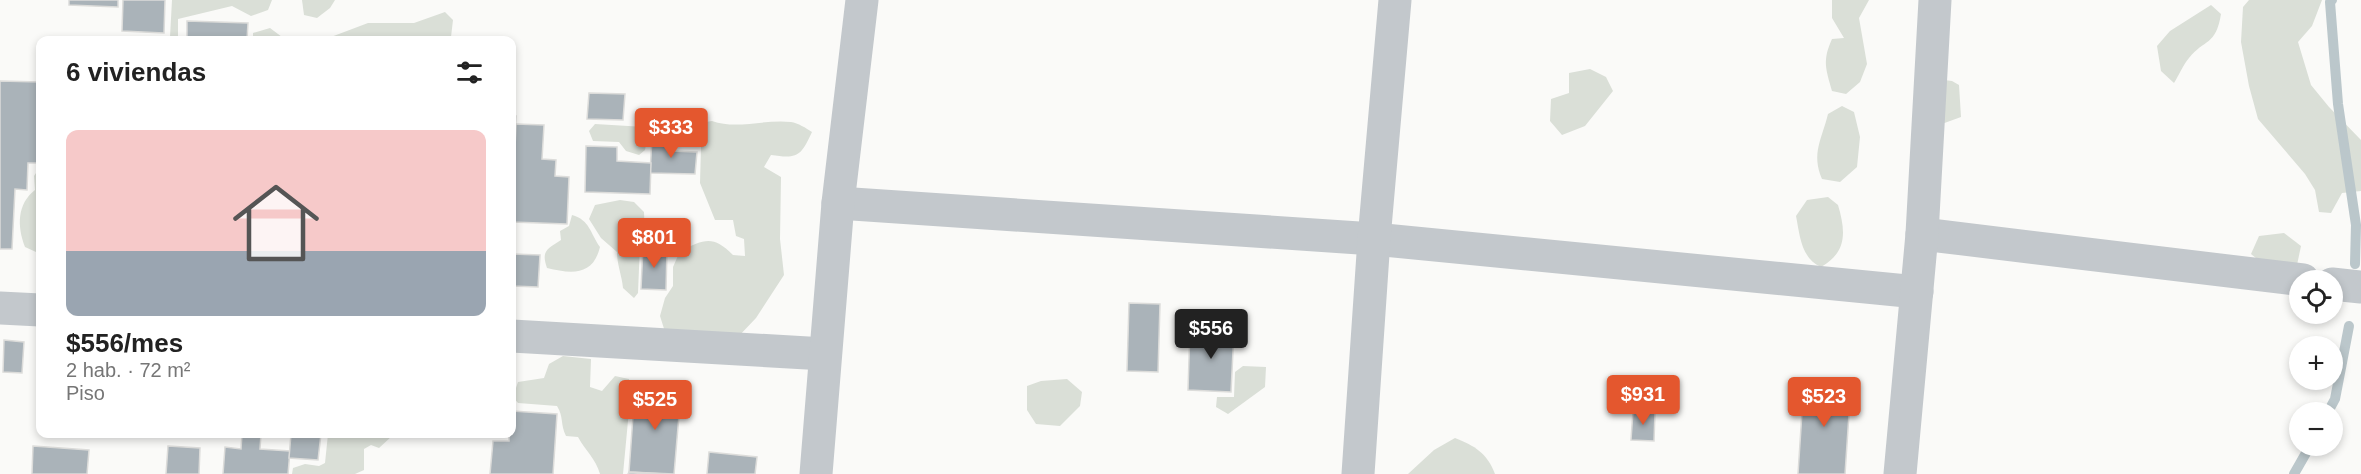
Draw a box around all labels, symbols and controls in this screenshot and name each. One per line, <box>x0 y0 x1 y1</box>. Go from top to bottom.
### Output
icon: filters <box>453 56 486 89</box>
text: 6 viviendas <box>66 57 206 87</box>
pin: $333 <box>635 108 707 159</box>
text: $333 <box>649 116 693 138</box>
icon: home <box>222 169 330 277</box>
pin: $801 <box>618 218 690 269</box>
text: $801 <box>632 226 676 248</box>
map controls <box>2289 270 2343 456</box>
button: locate <box>2289 270 2343 324</box>
pin: $556 <box>1175 309 1247 360</box>
text: $556 <box>1189 317 1233 339</box>
text: $556/mes <box>66 328 183 358</box>
button: + <box>2289 336 2343 390</box>
text: 2 hab. · 72 m² <box>66 359 191 381</box>
pin: $931 <box>1607 375 1679 426</box>
pin: $523 <box>1788 377 1860 428</box>
pin: $525 <box>619 380 691 431</box>
text: Piso <box>66 382 105 404</box>
text: $931 <box>1621 383 1665 405</box>
text: $523 <box>1802 385 1846 407</box>
text: $525 <box>633 388 677 410</box>
button: − <box>2289 402 2343 456</box>

